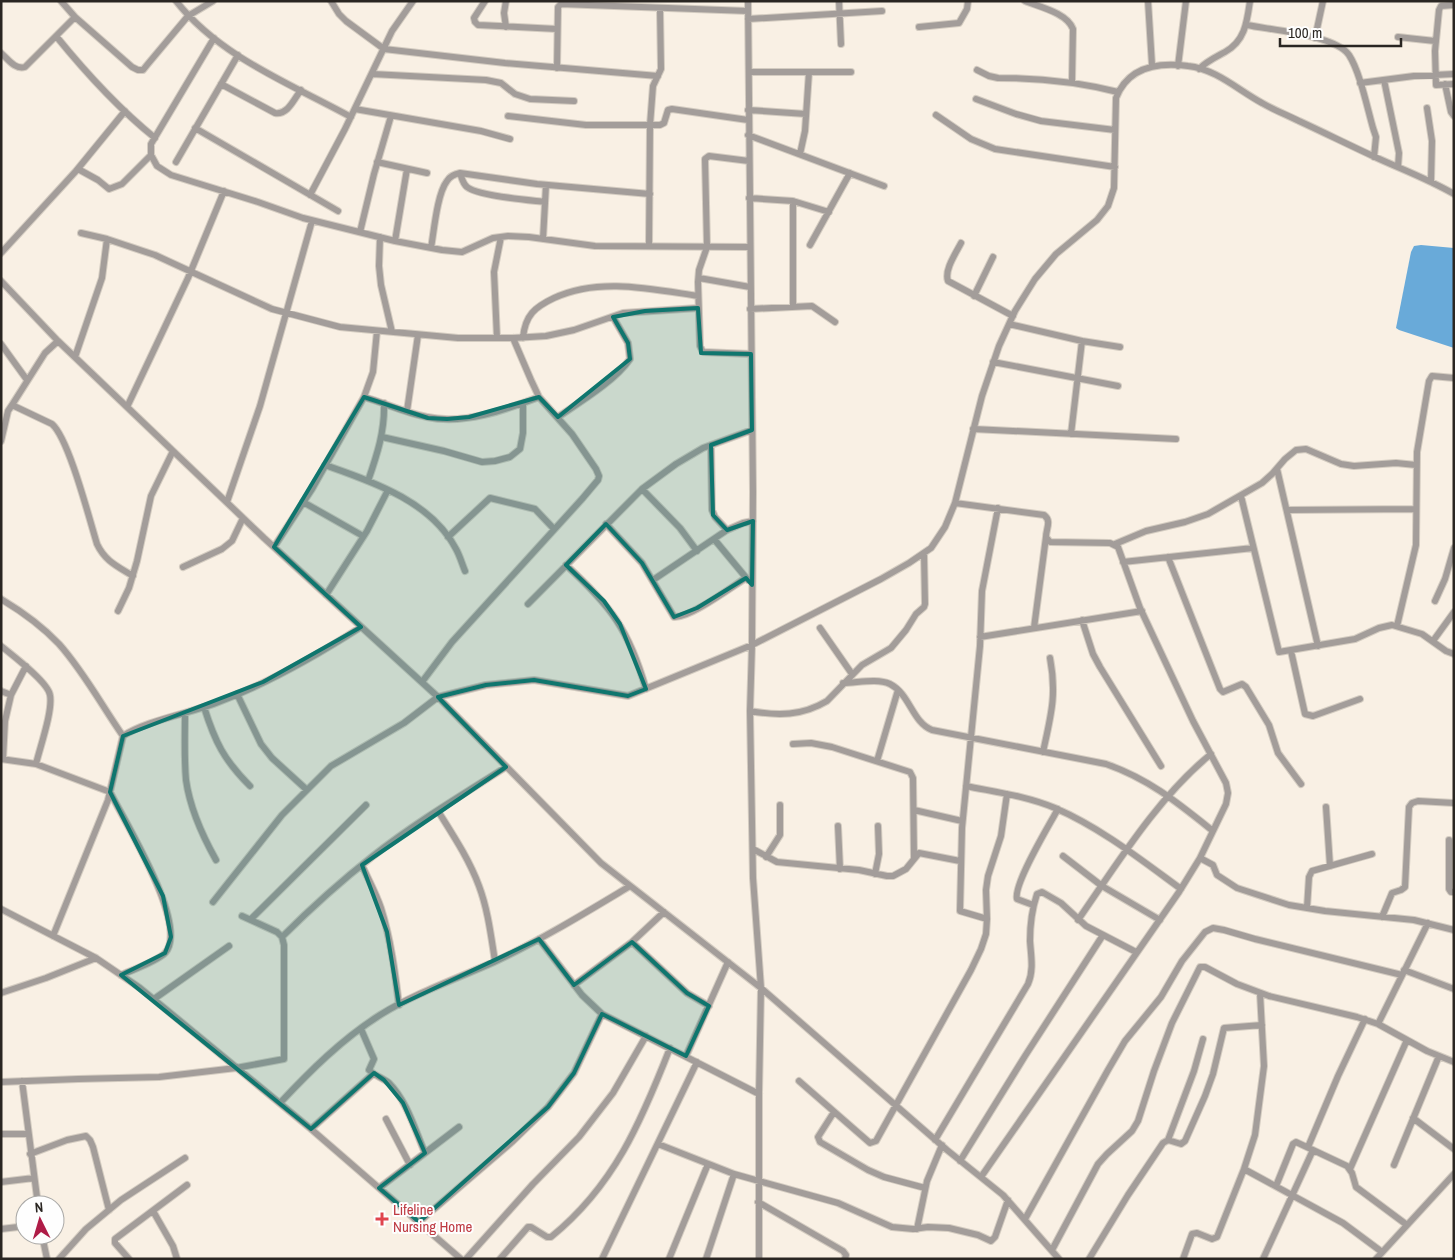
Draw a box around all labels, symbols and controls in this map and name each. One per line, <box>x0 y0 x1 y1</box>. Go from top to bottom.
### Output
scale bar <box>1280 15 1401 47</box>
text: 100 m <box>1288 22 1322 43</box>
north arrow <box>15 1195 65 1245</box>
text: N <box>34 1198 44 1216</box>
place label: Lifeline Nursing Home <box>393 1199 472 1237</box>
marker: Lifeline Nursing Home <box>375 1212 389 1226</box>

